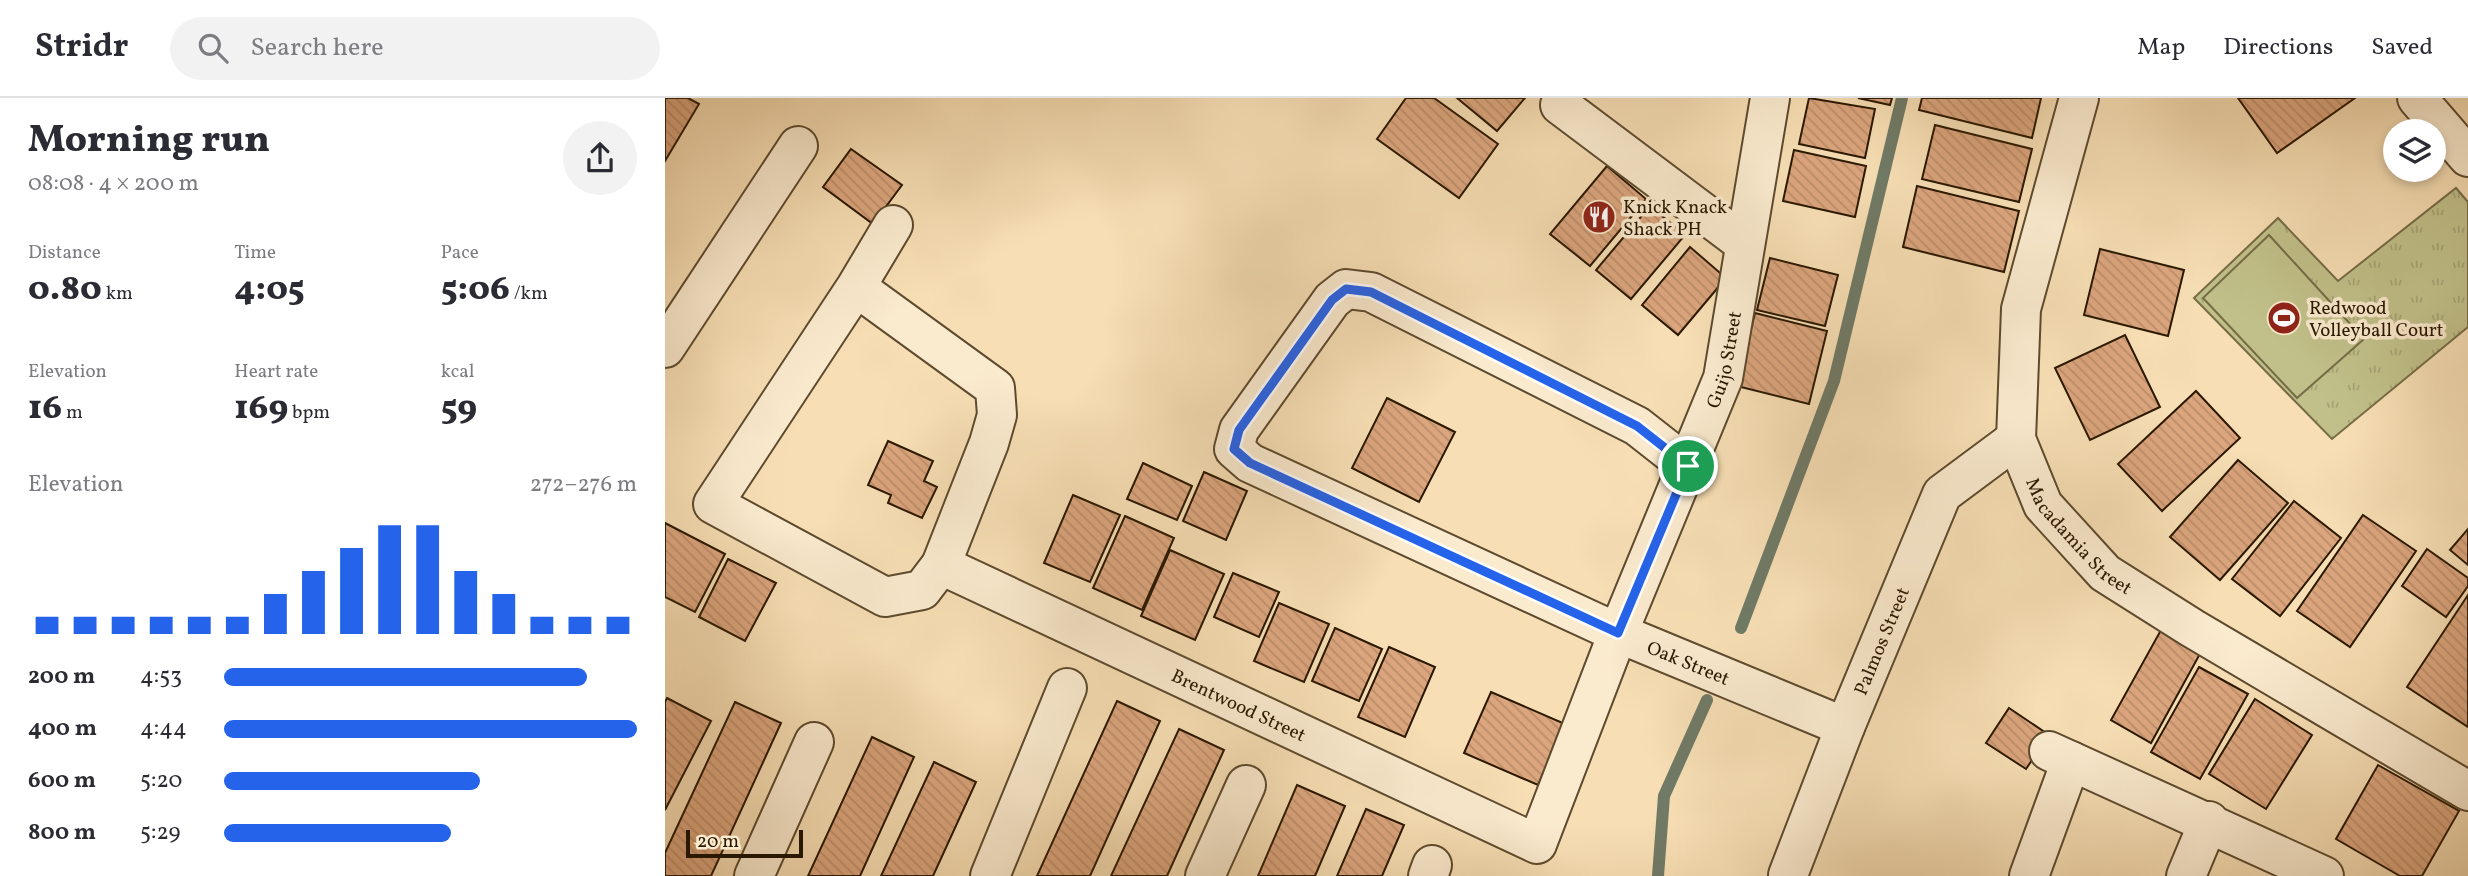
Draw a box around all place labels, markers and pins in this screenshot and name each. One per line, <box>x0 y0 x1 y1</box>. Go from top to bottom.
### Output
place label: Knick Knack Shack PH <box>1623 195 1727 243</box>
restaurant icon: Knick Knack Shack PH <box>1580 198 1618 236</box>
place label: Redwood Volleyball Court <box>2309 296 2444 344</box>
sports icon: Redwood Volleyball Court <box>2265 299 2303 337</box>
pin <box>1658 436 1718 496</box>

